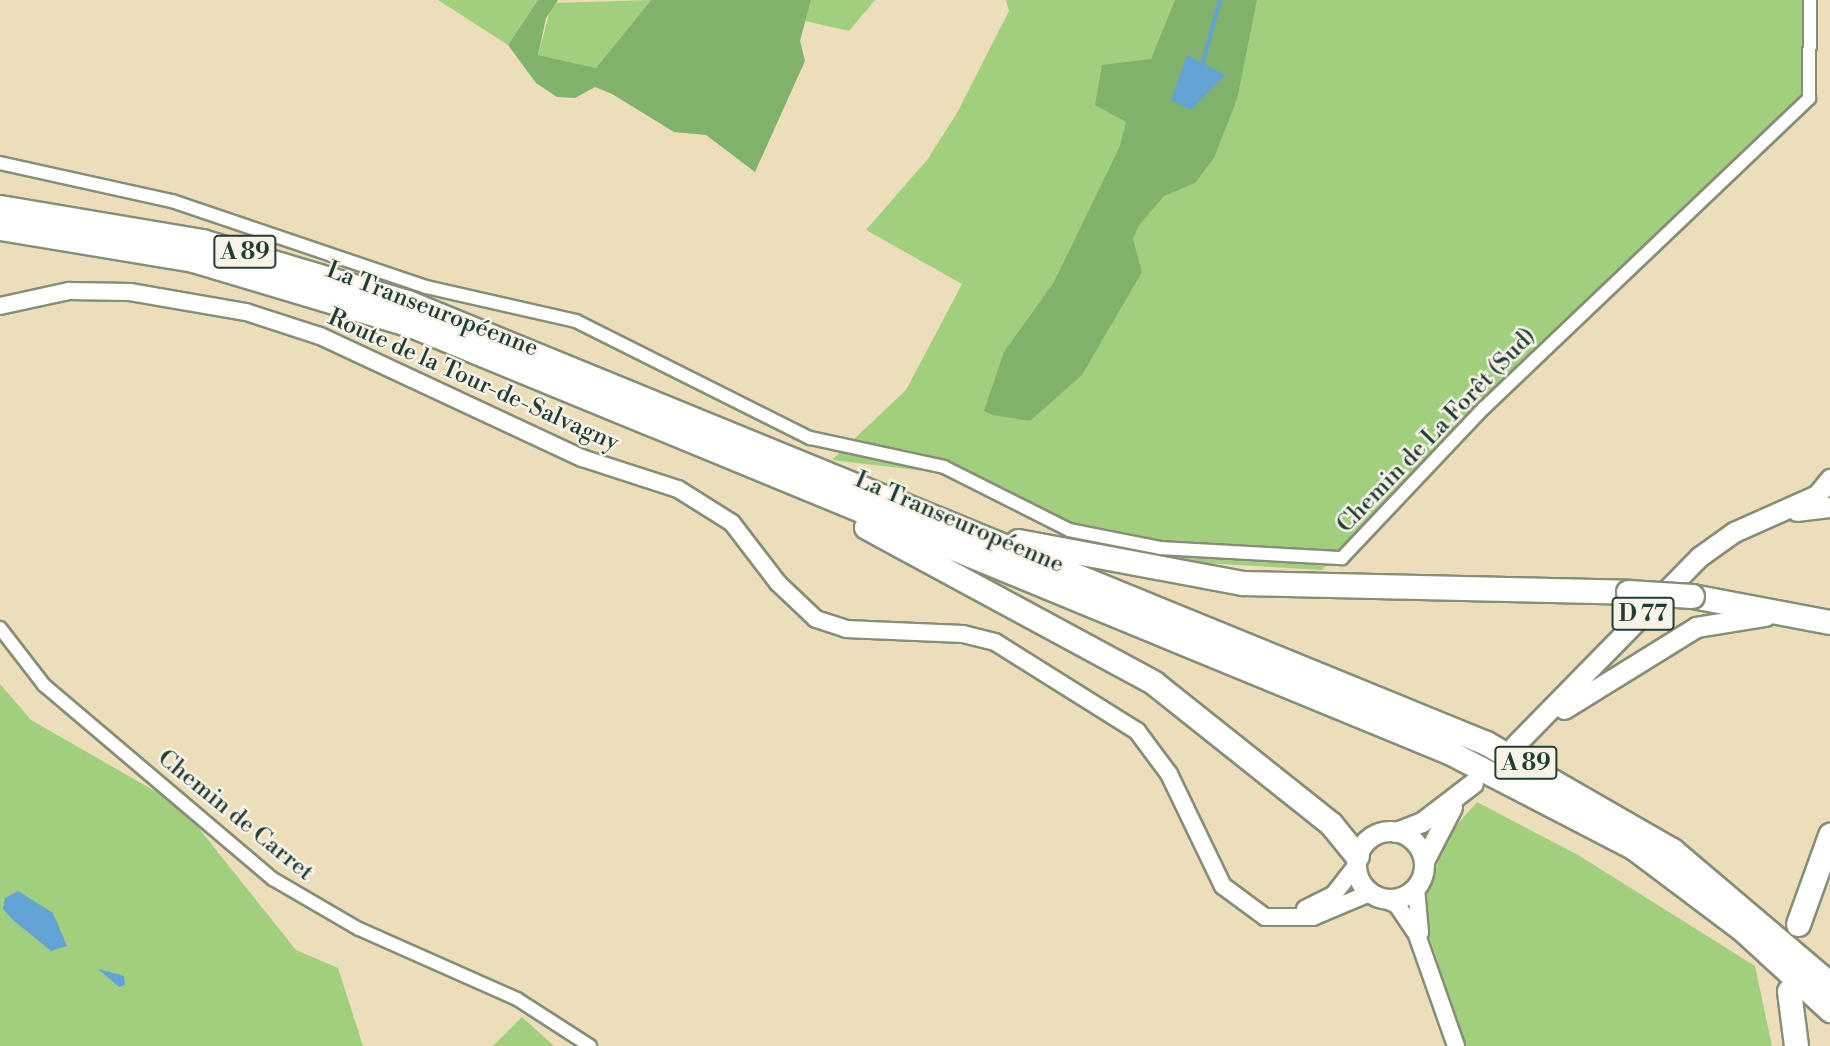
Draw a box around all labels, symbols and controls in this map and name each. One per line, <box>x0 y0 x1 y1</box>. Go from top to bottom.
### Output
road number: A 89 <box>212 232 278 272</box>
street label: La Transeuropéenne <box>322 256 542 364</box>
street label: Route de la Tour-de-Salvagny <box>323 304 623 458</box>
street label: Chemin de La Forêt (Sud) <box>1331 322 1543 540</box>
street label: La Transeuropéenne <box>850 466 1068 580</box>
road number: D 77 <box>1612 594 1674 634</box>
street label: Chemin de Carret <box>151 744 319 888</box>
road number: A 89 <box>1493 744 1559 782</box>

